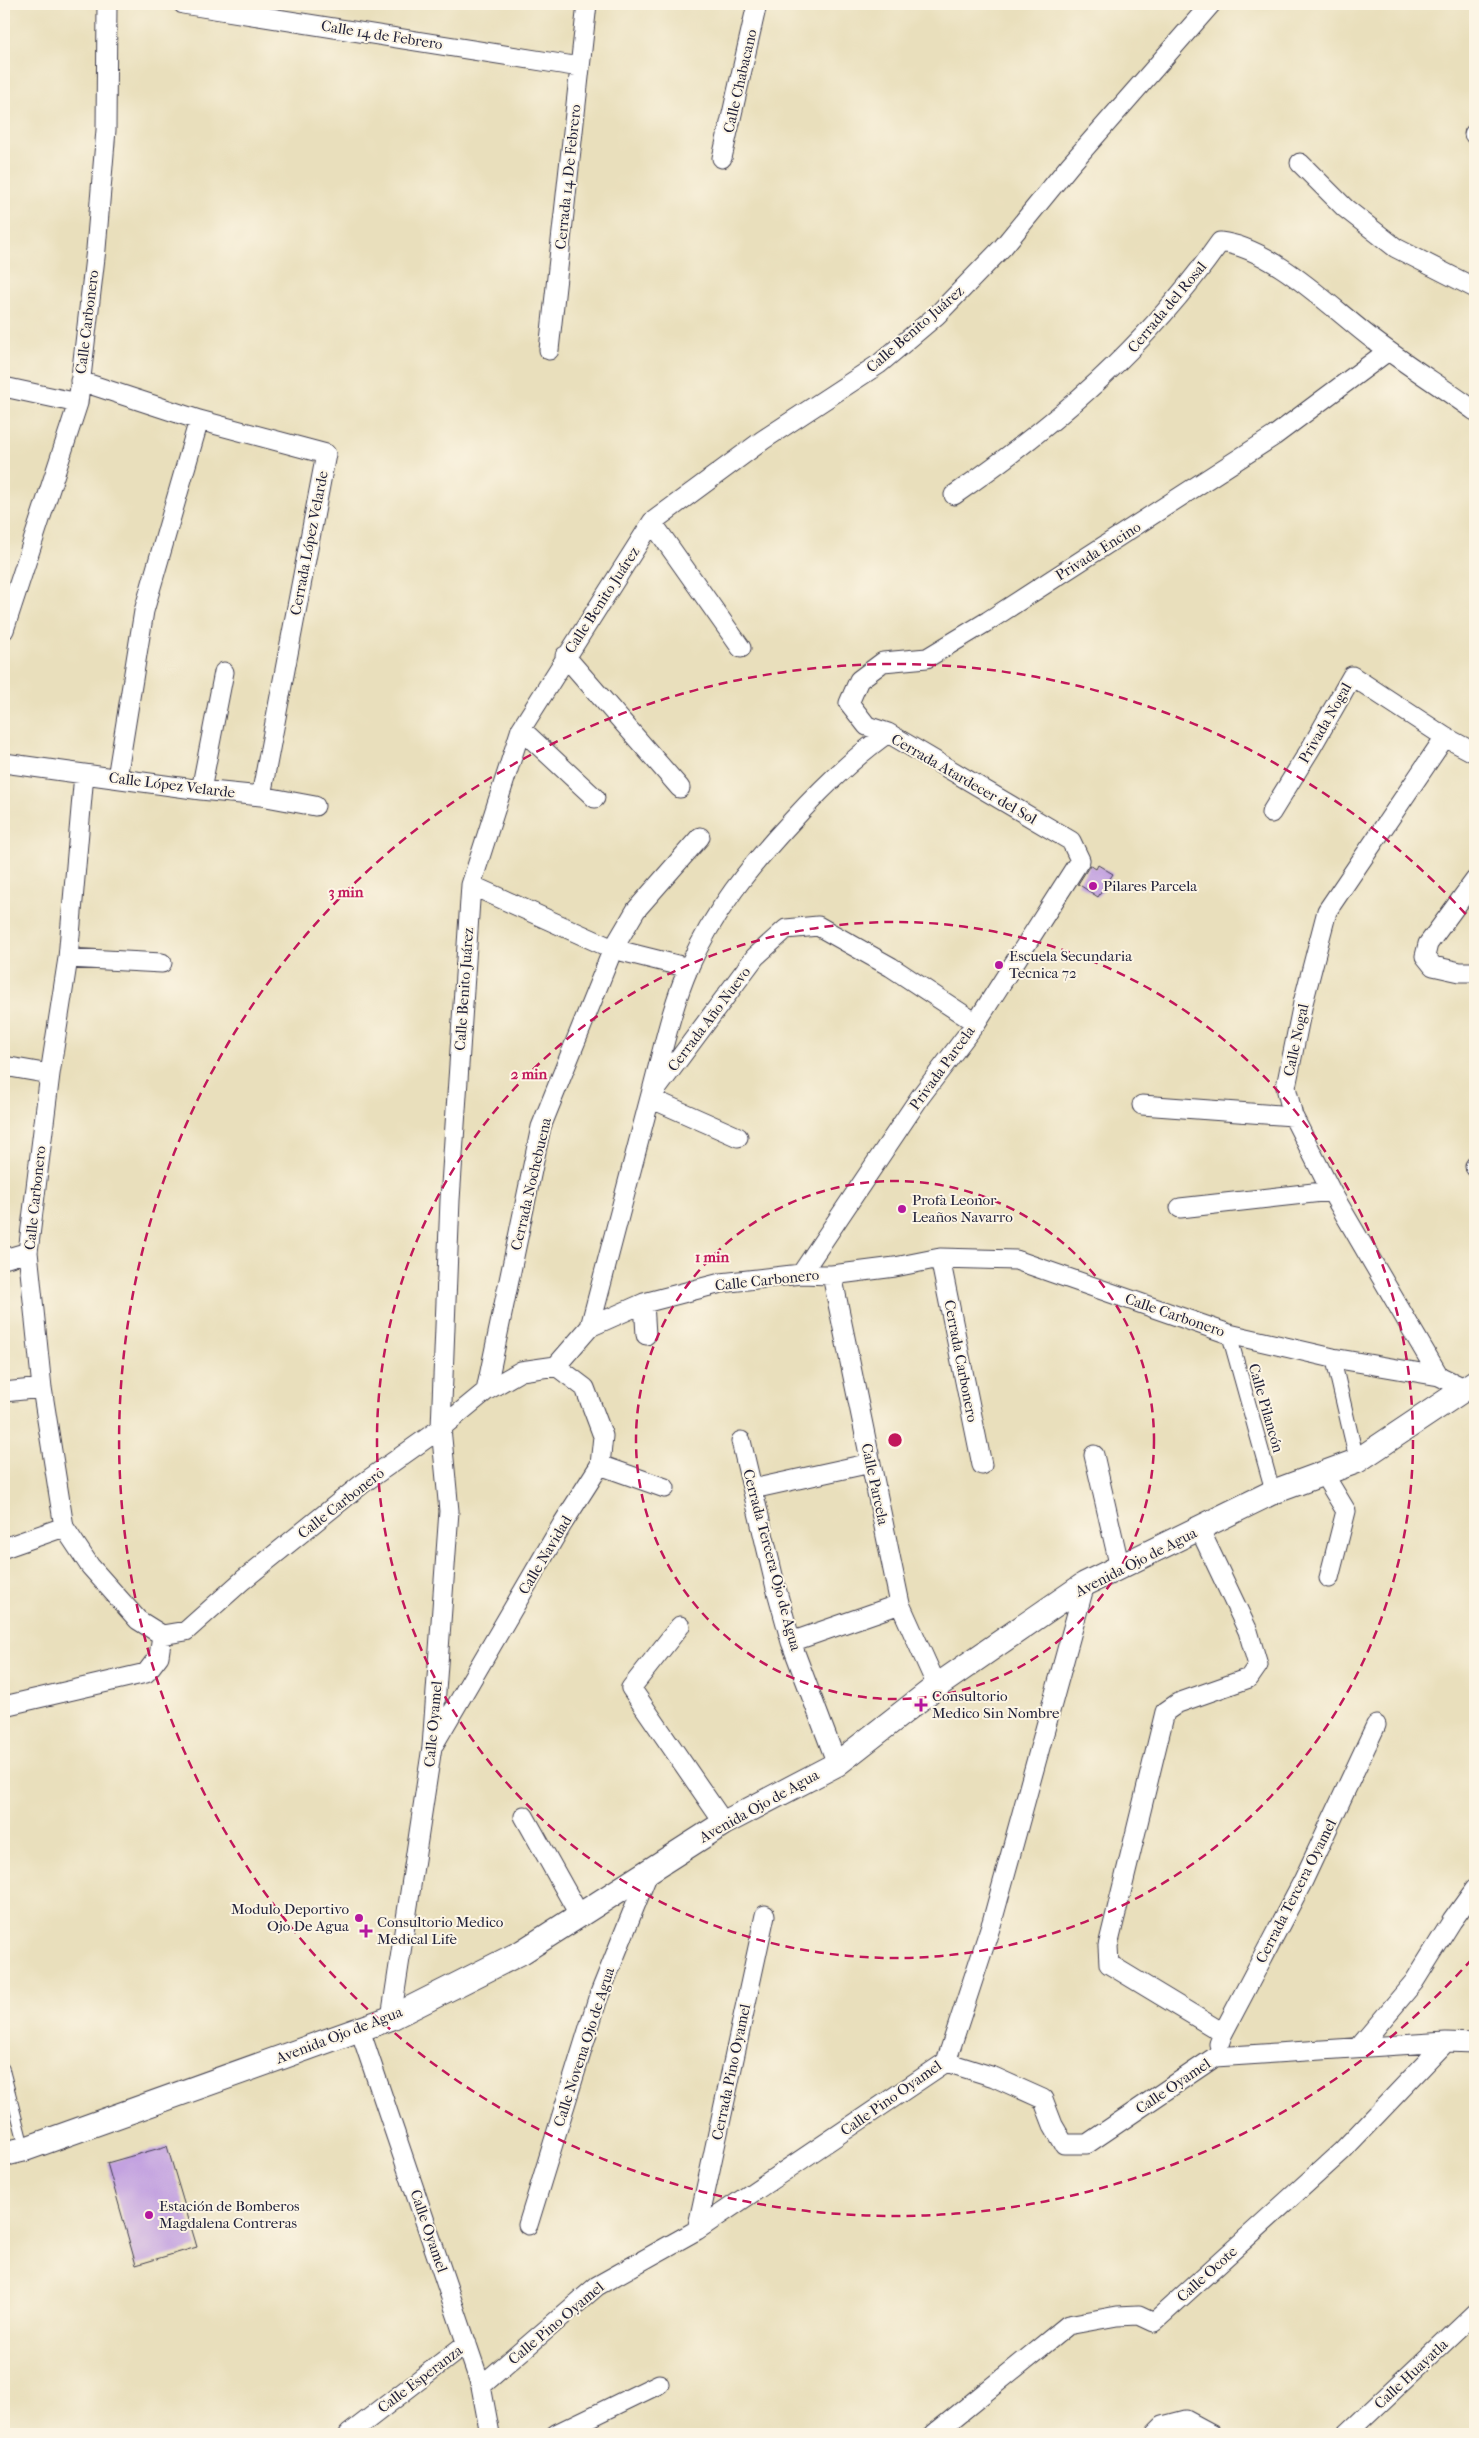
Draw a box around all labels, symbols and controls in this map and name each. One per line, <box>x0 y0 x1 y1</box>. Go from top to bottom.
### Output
street label: Calle 14 de Febrero <box>320 17 444 54</box>
street label: Calle Chabacano <box>719 27 761 135</box>
street label: Cerrada 14 De Febrero <box>551 103 585 250</box>
street label: Cerrada del Rosal <box>1124 258 1210 356</box>
street label: Calle Carbonero <box>72 269 102 375</box>
street label: Calle Benito Juárez <box>863 281 968 376</box>
street label: Cerrada López Velarde <box>286 469 332 617</box>
street label: Privada Encino <box>1052 517 1144 584</box>
street label: Calle Benito Juárez <box>561 543 643 657</box>
street label: Privada Nogal <box>1295 680 1355 766</box>
street label: Cerrada Atardecer del Sol <box>888 730 1040 828</box>
street label: Calle López Velarde <box>108 768 237 802</box>
place label: Pilares Parcela <box>1103 877 1198 895</box>
marker: Pilares Parcela <box>1087 880 1099 892</box>
text: 3 min <box>329 883 364 901</box>
street label: Calle Benito Juárez <box>451 926 477 1051</box>
place label: Escuela Secundaria Tecnica 72 <box>1009 947 1133 982</box>
marker: Escuela Secundaria Tecnica 72 <box>993 959 1005 971</box>
street label: Cerrada Año Nuevo <box>664 963 754 1075</box>
street label: Calle Nogal <box>1280 1002 1312 1078</box>
street label: Privada Parcela <box>905 1022 979 1114</box>
text: 2 min <box>511 1065 548 1083</box>
street label: Cerrada Nochebuena <box>507 1115 555 1252</box>
street label: Calle Carbonero <box>21 1145 49 1251</box>
place label: Profa Leonor Leaños Navarro <box>912 1191 1013 1226</box>
marker: Profa Leonor Leaños Navarro <box>896 1203 908 1215</box>
text: 1 min <box>695 1248 729 1266</box>
street label: Calle Carbonero <box>714 1266 820 1294</box>
street label: Calle Carbonero <box>1123 1289 1228 1341</box>
street label: Cerrada Carbonero <box>940 1298 982 1424</box>
street label: Calle Pilancón <box>1245 1361 1287 1455</box>
centre of rings <box>886 1431 904 1449</box>
street label: Calle Parcela <box>858 1441 893 1528</box>
street label: Calle Carbonero <box>294 1463 388 1542</box>
street label: Cerrada Tercera Ojo de Agua <box>739 1467 805 1654</box>
street label: Calle Navidad <box>514 1512 576 1598</box>
street label: Avenida Ojo de Agua <box>1071 1523 1201 1601</box>
street label: Calle Oyamel <box>420 1680 446 1768</box>
place label: Consultorio Medico Sin Nombre <box>932 1687 1060 1722</box>
marker: Consultorio Medico Sin Nombre <box>914 1698 928 1712</box>
street label: Avenida Ojo de Agua <box>695 1765 823 1847</box>
street label: Cerrada Tercera Oyamel <box>1252 1816 1340 1966</box>
place label: Modulo Deportivo Ojo De Agua <box>231 1900 350 1935</box>
marker: Modulo Deportivo Ojo De Agua <box>353 1912 365 1924</box>
place label: Consultorio Medico Medical Life <box>377 1913 504 1948</box>
marker: Consultorio Medico Medical Life <box>359 1924 373 1938</box>
street label: Calle Novena Ojo de Agua <box>550 1964 619 2129</box>
street label: Avenida Ojo de Agua <box>272 2002 406 2068</box>
street label: Cerrada Pino Oyamel <box>708 2002 754 2142</box>
street label: Calle Oyamel <box>1132 2054 1214 2118</box>
street label: Calle Pino Oyamel <box>837 2056 945 2140</box>
street label: Calle Oyamel <box>406 2187 452 2275</box>
place label: Estación de Bomberos Magdalena Contreras <box>159 2197 300 2232</box>
marker: Estación de Bomberos Magdalena Contreras <box>143 2209 155 2221</box>
street label: Calle Ocote <box>1173 2242 1241 2306</box>
street label: Calle Pino Oyamel <box>505 2278 607 2368</box>
street label: Calle Huayatla <box>1371 2335 1452 2413</box>
street label: Calle Esperanza <box>374 2341 467 2417</box>

